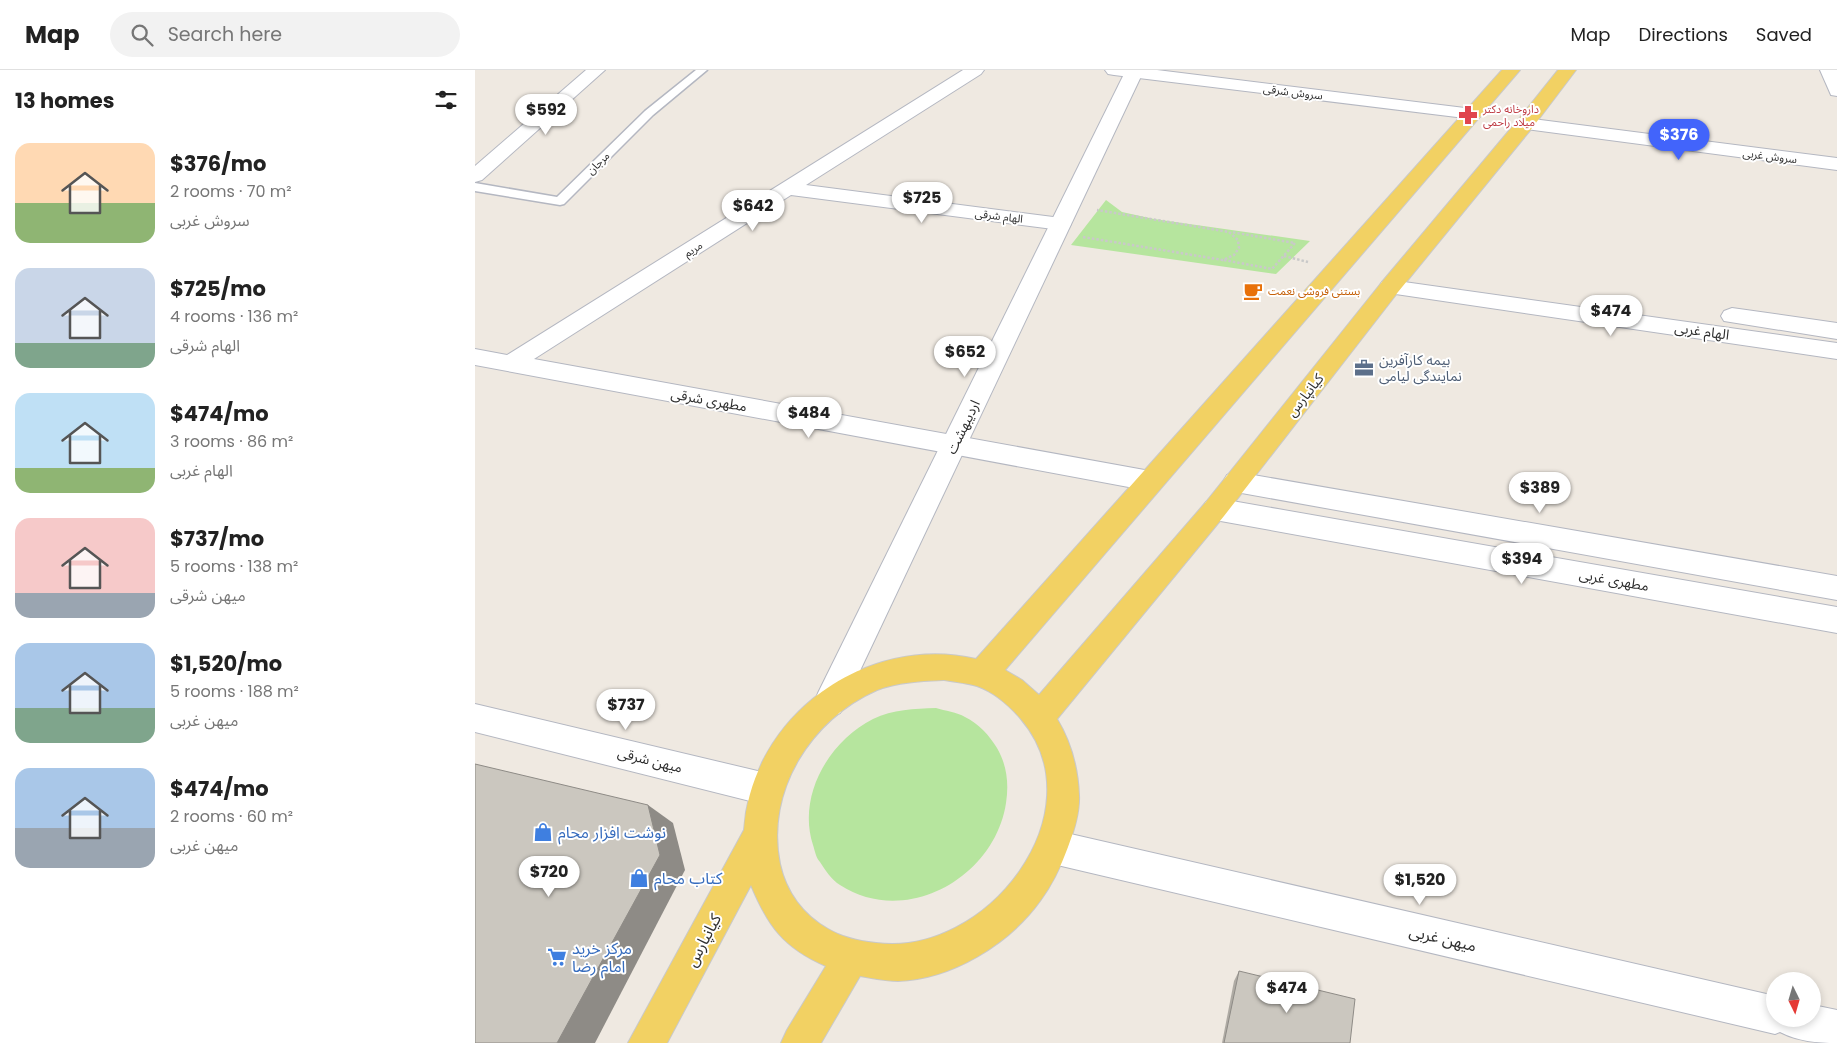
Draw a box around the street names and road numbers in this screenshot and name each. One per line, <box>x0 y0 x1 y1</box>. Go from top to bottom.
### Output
street label: سروش شرقی <box>1262 80 1324 104</box>
street label: سروش غربی <box>1742 145 1799 167</box>
street label: مرجان <box>583 148 613 178</box>
street label: الهام شرقی <box>974 205 1024 227</box>
street label: مریم <box>681 237 706 262</box>
street label: الهام غربی <box>1673 317 1731 346</box>
street label: کیانپارس <box>1282 369 1328 421</box>
street label: مطهری شرقی <box>669 383 749 417</box>
street label: اردیبهشت <box>941 397 985 457</box>
street label: مطهری غربی <box>1578 564 1650 596</box>
street label: میهن شرقی <box>615 742 685 778</box>
street label: کیانپارس <box>680 909 727 971</box>
street label: میهن غربی <box>1407 920 1479 957</box>

